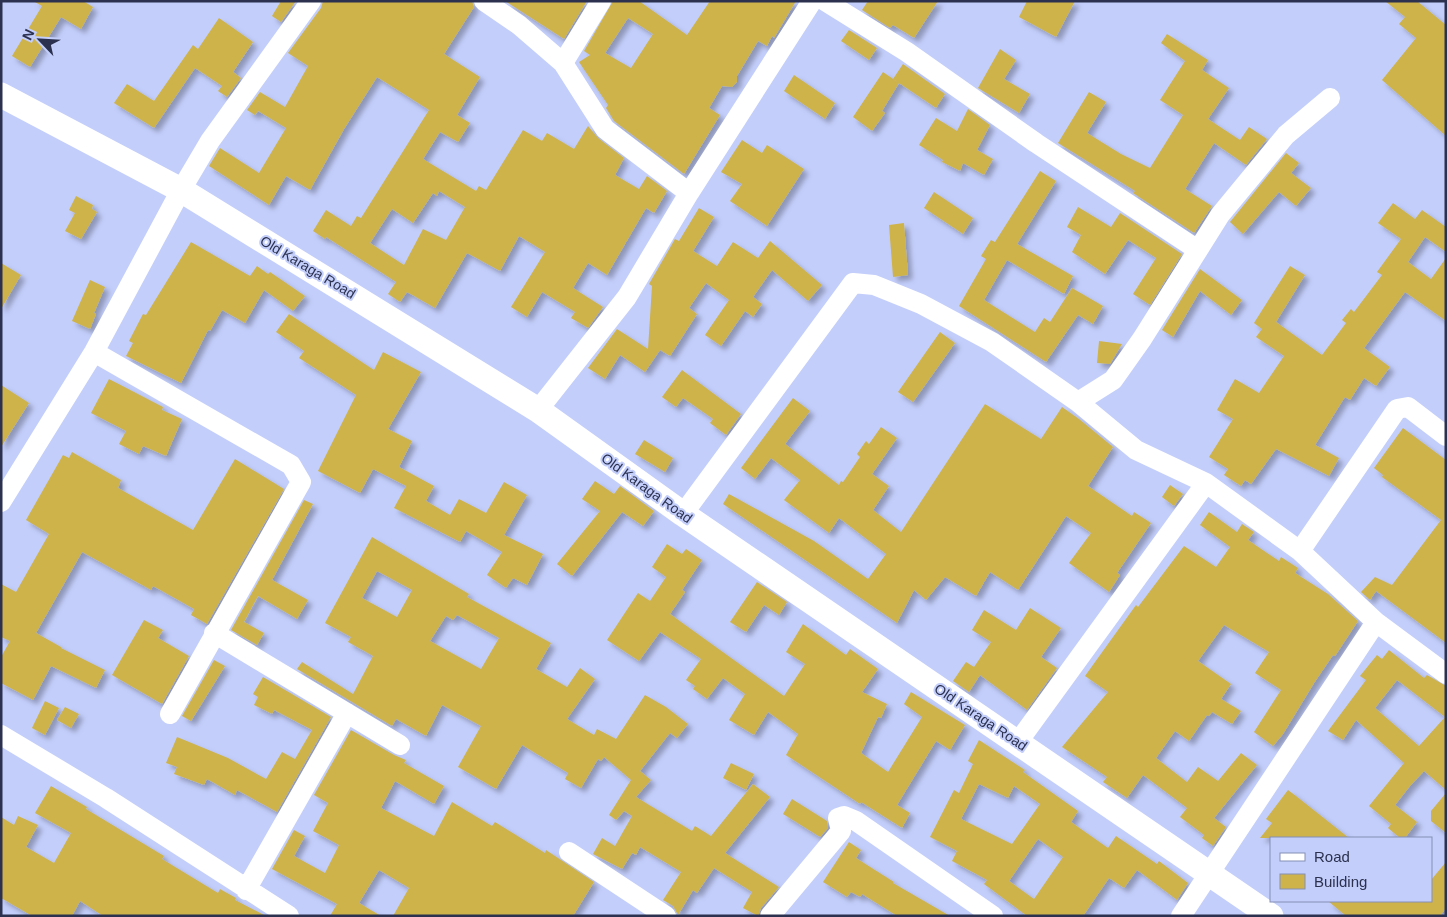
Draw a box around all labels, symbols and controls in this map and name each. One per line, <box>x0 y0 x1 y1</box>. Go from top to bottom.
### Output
north arrow <box>15 15 65 65</box>
text: N <box>19 27 38 42</box>
street label: Old Karaga Road <box>258 232 358 302</box>
street label: Old Karaga Road <box>599 450 695 526</box>
street label: Old Karaga Road <box>932 680 1030 754</box>
legend <box>1270 837 1432 902</box>
text: Road <box>1314 848 1350 865</box>
text: Building <box>1314 873 1367 890</box>

